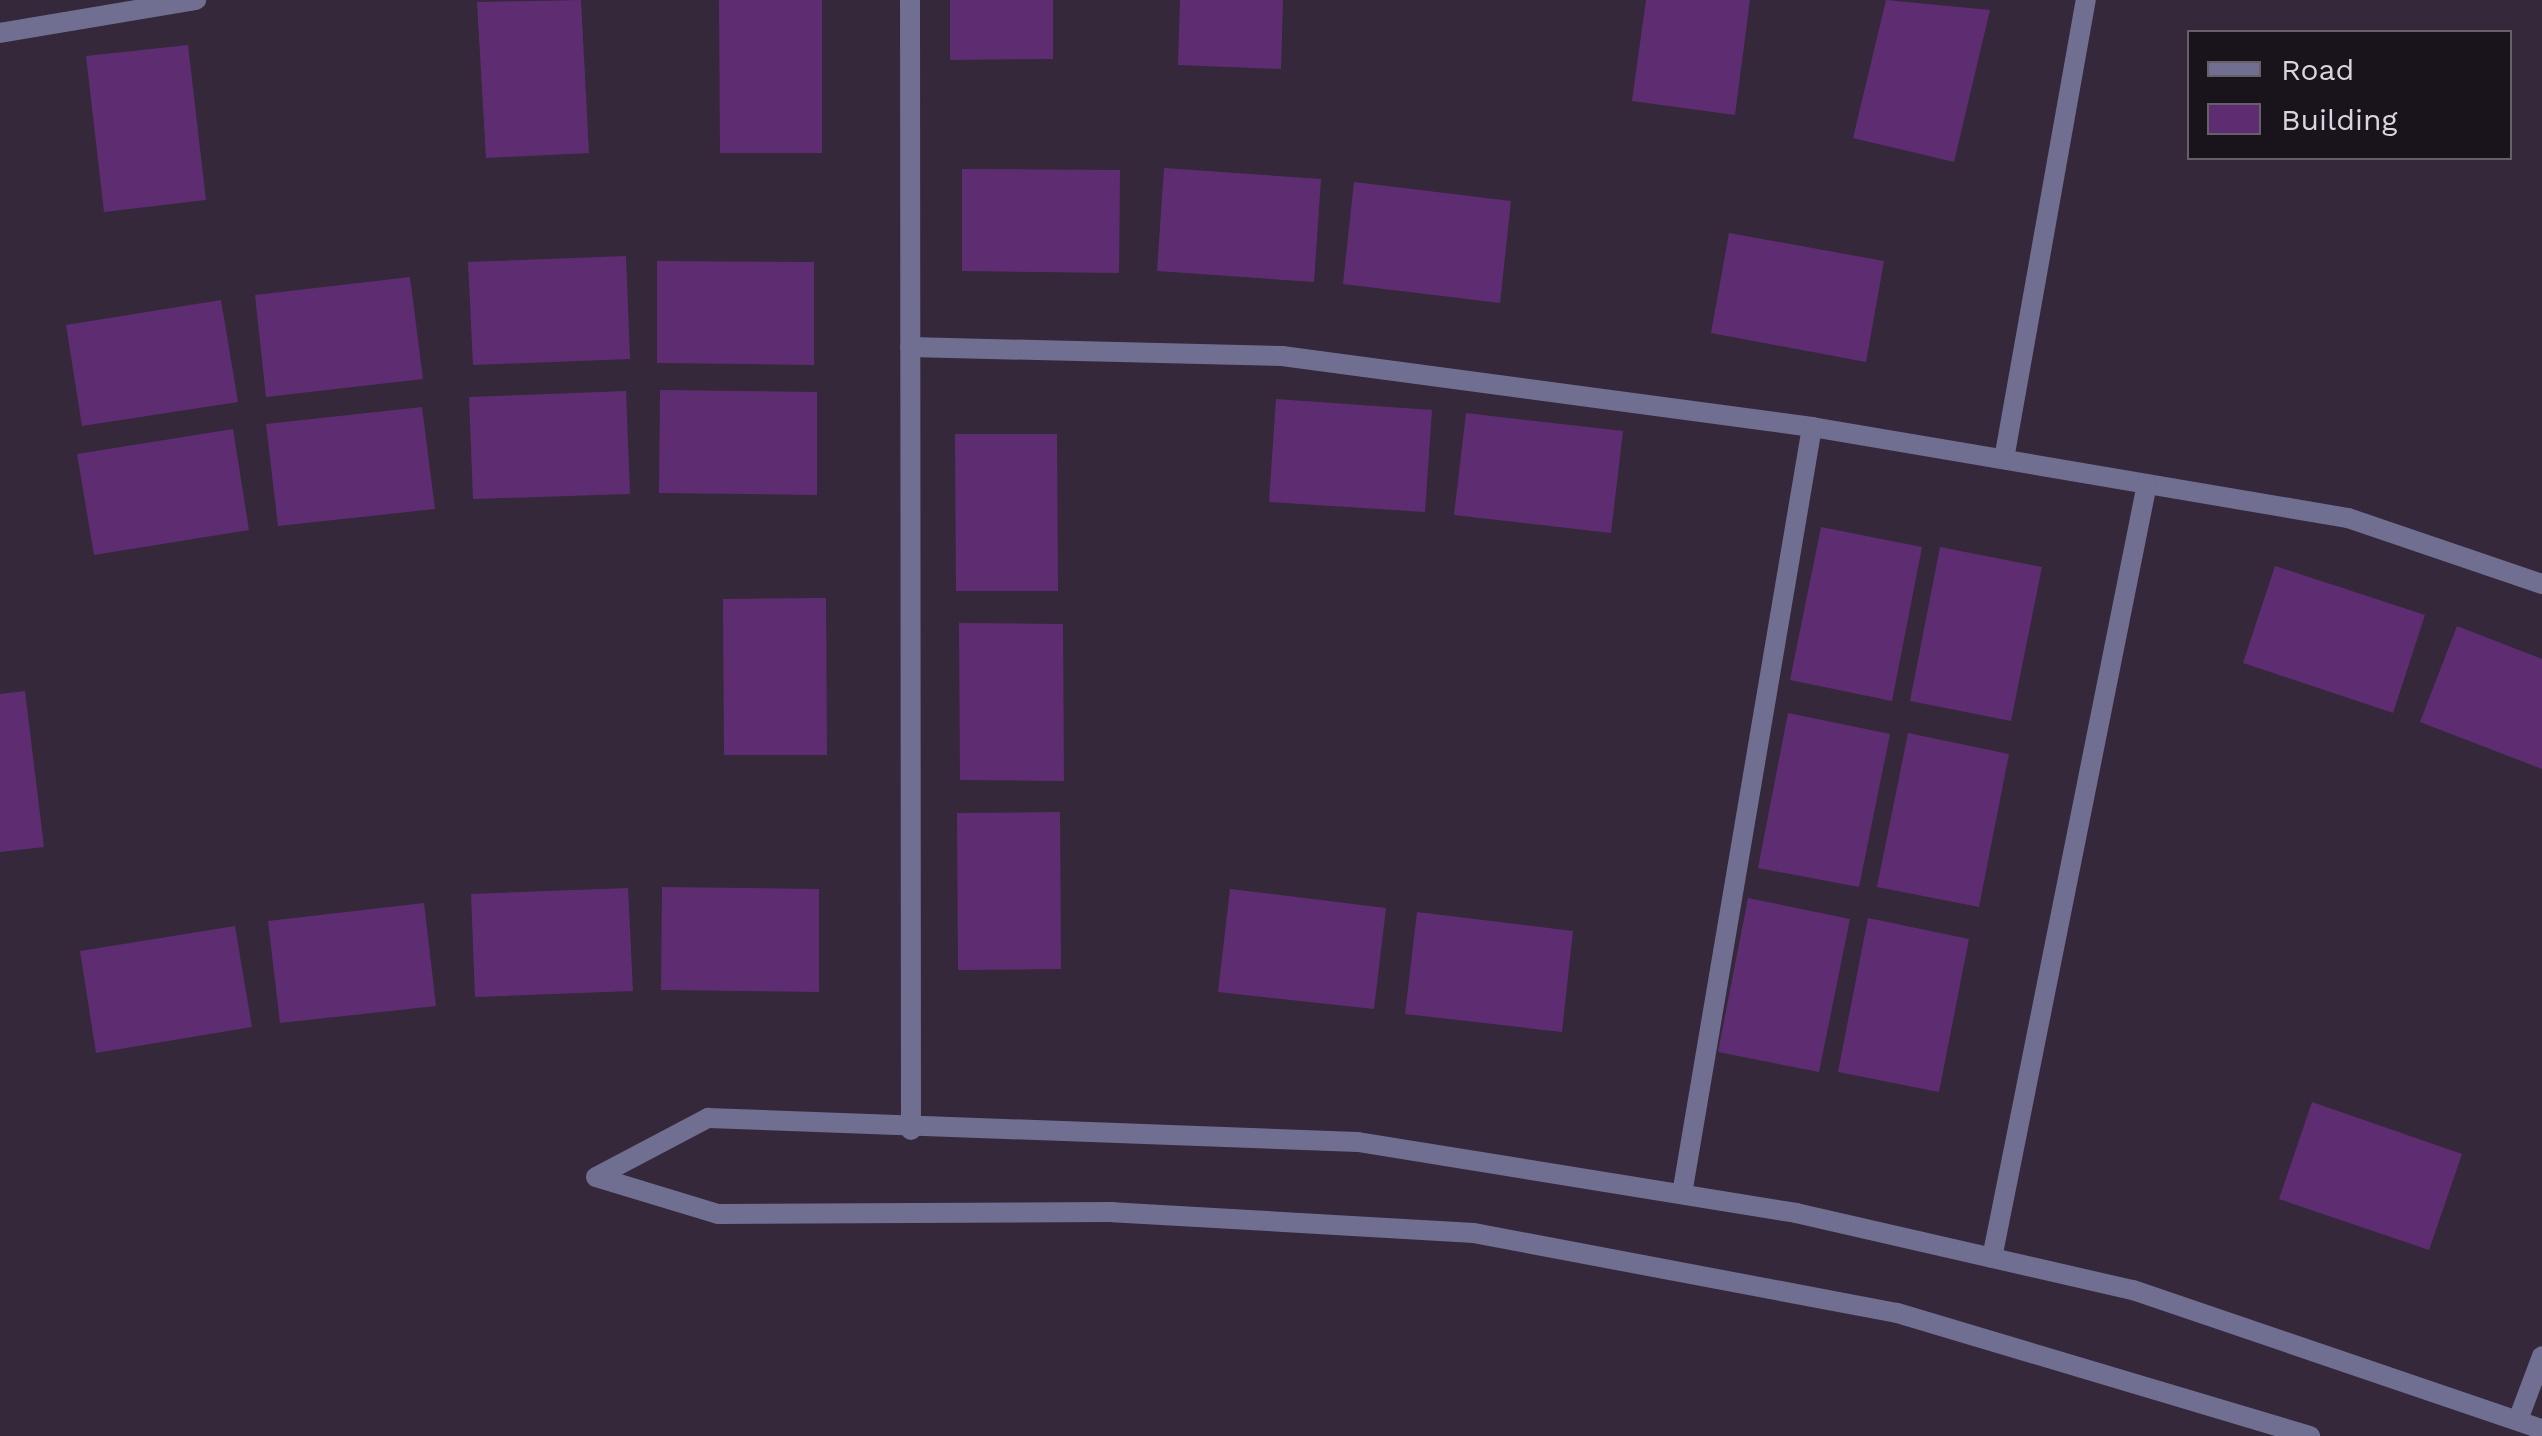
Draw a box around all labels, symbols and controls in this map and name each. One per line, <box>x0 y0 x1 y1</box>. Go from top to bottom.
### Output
legend <box>2187 30 2512 160</box>
text: Road <box>2281 52 2354 87</box>
text: Building <box>2281 102 2398 137</box>

